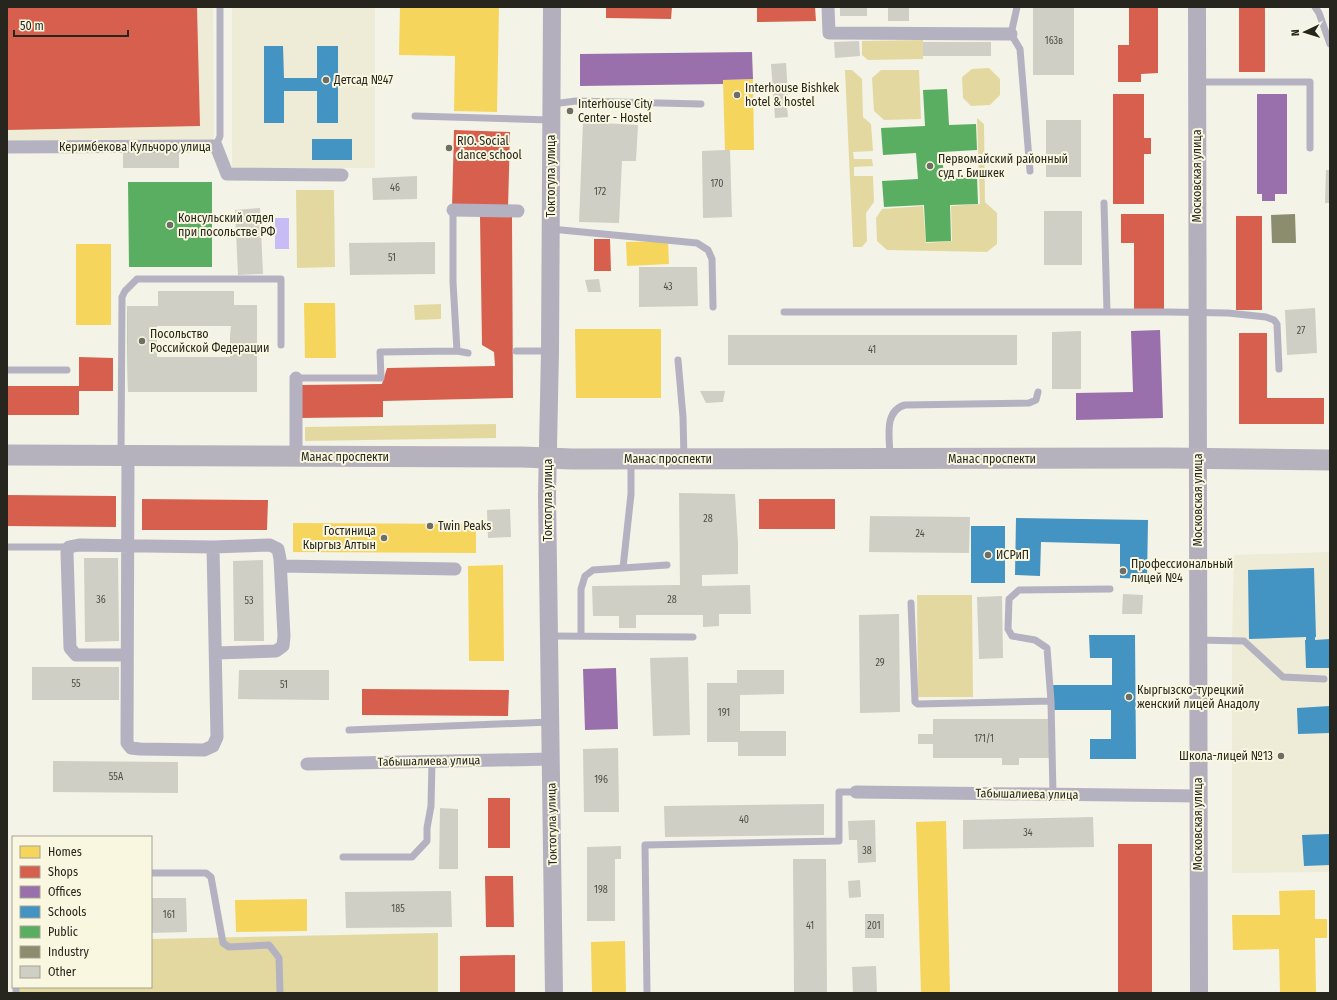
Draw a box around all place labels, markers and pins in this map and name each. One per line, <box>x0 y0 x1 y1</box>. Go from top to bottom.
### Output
place label: Детсад №47 <box>333 73 393 87</box>
marker: Детсад №47 <box>321 75 331 85</box>
place label: Interhouse Bishkek hotel & hostel <box>745 81 840 109</box>
marker: Interhouse Bishkek hotel & hostel <box>732 90 742 100</box>
place label: Interhouse City Center - Hostel <box>578 97 653 125</box>
marker: Interhouse City Center - Hostel <box>565 106 575 116</box>
place label: RIO. Social dance school <box>457 134 522 162</box>
marker: RIO. Social dance school <box>444 143 454 153</box>
place label: Первомайский районный суд г. Бишкек <box>938 152 1068 180</box>
marker: Первомайский районный суд г. Бишкек <box>925 161 935 171</box>
place label: Консульский отдел при посольстве РФ <box>178 211 276 239</box>
marker: Консульский отдел при посольстве РФ <box>165 220 175 230</box>
place label: Посольство Российской Федерации <box>150 327 269 355</box>
marker: Посольство Российской Федерации <box>137 336 147 346</box>
place label: Twin Peaks <box>438 519 492 533</box>
marker: Twin Peaks <box>425 521 435 531</box>
place label: Гостиница Кыргыз Алтын <box>303 524 376 552</box>
marker: Гостиница Кыргыз Алтын <box>379 533 389 543</box>
place label: ИСРиП <box>996 548 1029 562</box>
marker: ИСРиП <box>983 550 993 560</box>
place label: Профессиональный лицей №4 <box>1131 557 1233 585</box>
marker: Профессиональный лицей №4 <box>1118 566 1128 576</box>
place label: Кыргызско-турецкий женский лицей Анадолу <box>1137 683 1260 711</box>
marker: Кыргызско-турецкий женский лицей Анадолу <box>1124 692 1134 702</box>
place label: Школа-лицей №13 <box>1179 749 1273 763</box>
marker: Школа-лицей №13 <box>1276 751 1286 761</box>

